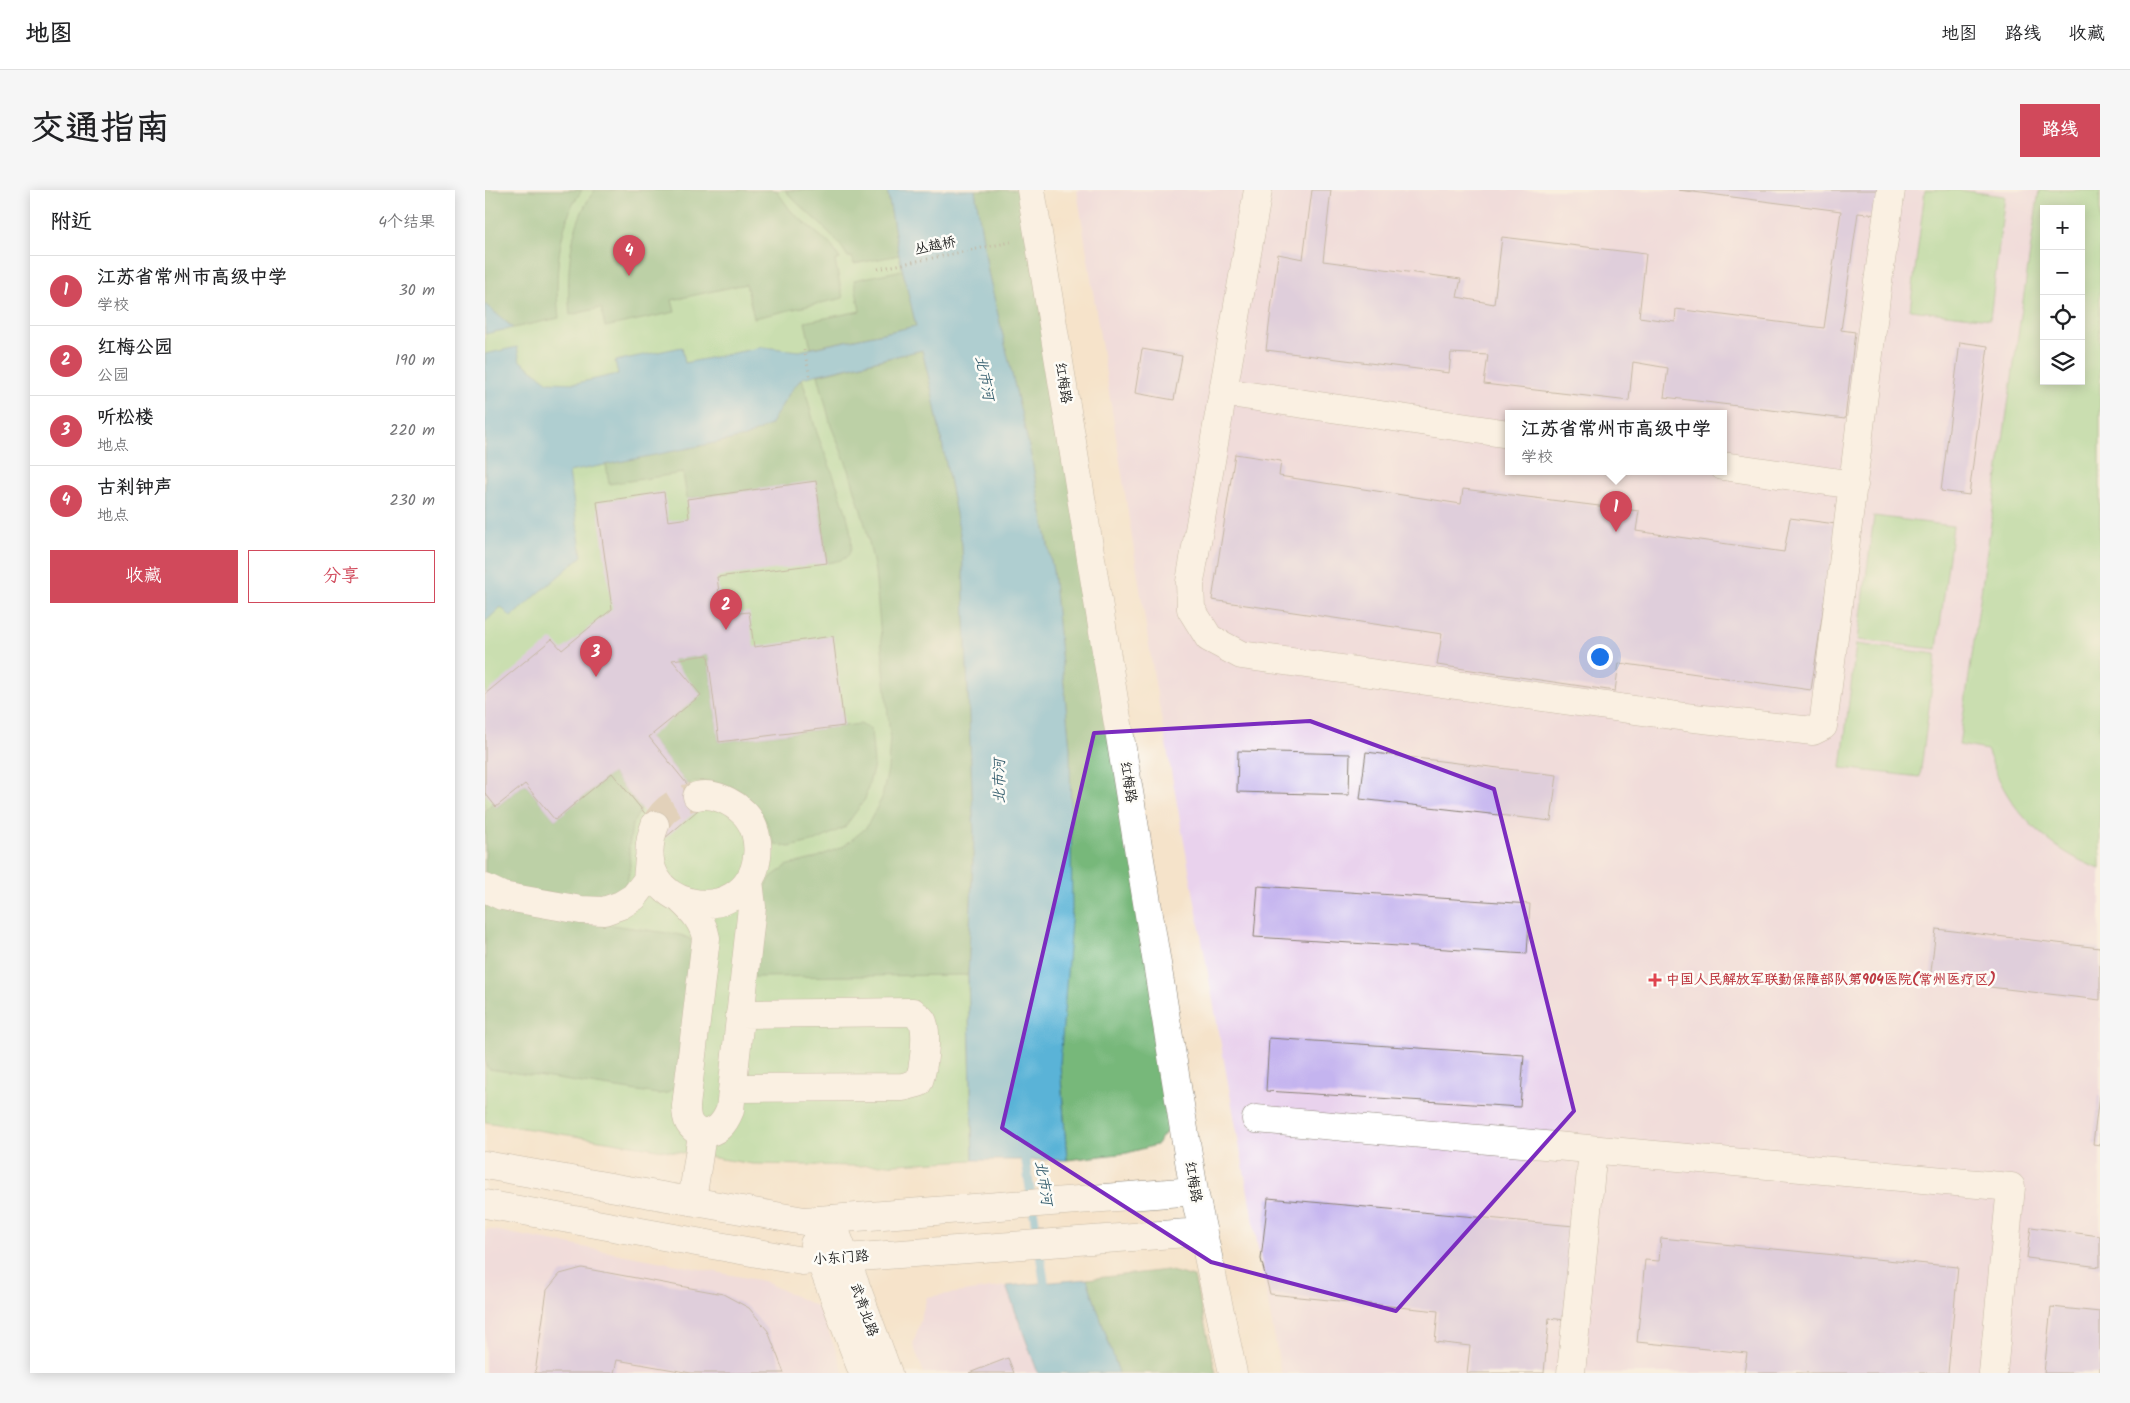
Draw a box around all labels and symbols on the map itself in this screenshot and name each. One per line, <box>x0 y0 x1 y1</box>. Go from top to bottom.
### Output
street label: 丛越桥 <box>912 231 958 261</box>
pin: 4 <box>613 235 645 276</box>
water label: 北市河 <box>968 354 1001 405</box>
street label: 红梅路 <box>1049 361 1077 405</box>
pin: 1 <box>1600 491 1632 532</box>
pin: 2 <box>710 589 742 630</box>
pin: 3 <box>580 636 612 677</box>
your location <box>1587 644 1613 670</box>
water label: 北市河 <box>988 756 1012 804</box>
street label: 红梅路 <box>1114 760 1142 804</box>
place label: 中国人民解放军联勤保障部队第904医院(常州医疗区) <box>1666 969 1996 991</box>
marker: 中国人民解放军联勤保障部队第904医院(常州医疗区) <box>1648 973 1662 987</box>
water label: 北市河 <box>1028 1159 1059 1210</box>
street label: 红梅路 <box>1179 1159 1207 1205</box>
street label: 小东门路 <box>812 1245 870 1271</box>
street label: 武青北路 <box>844 1280 884 1340</box>

